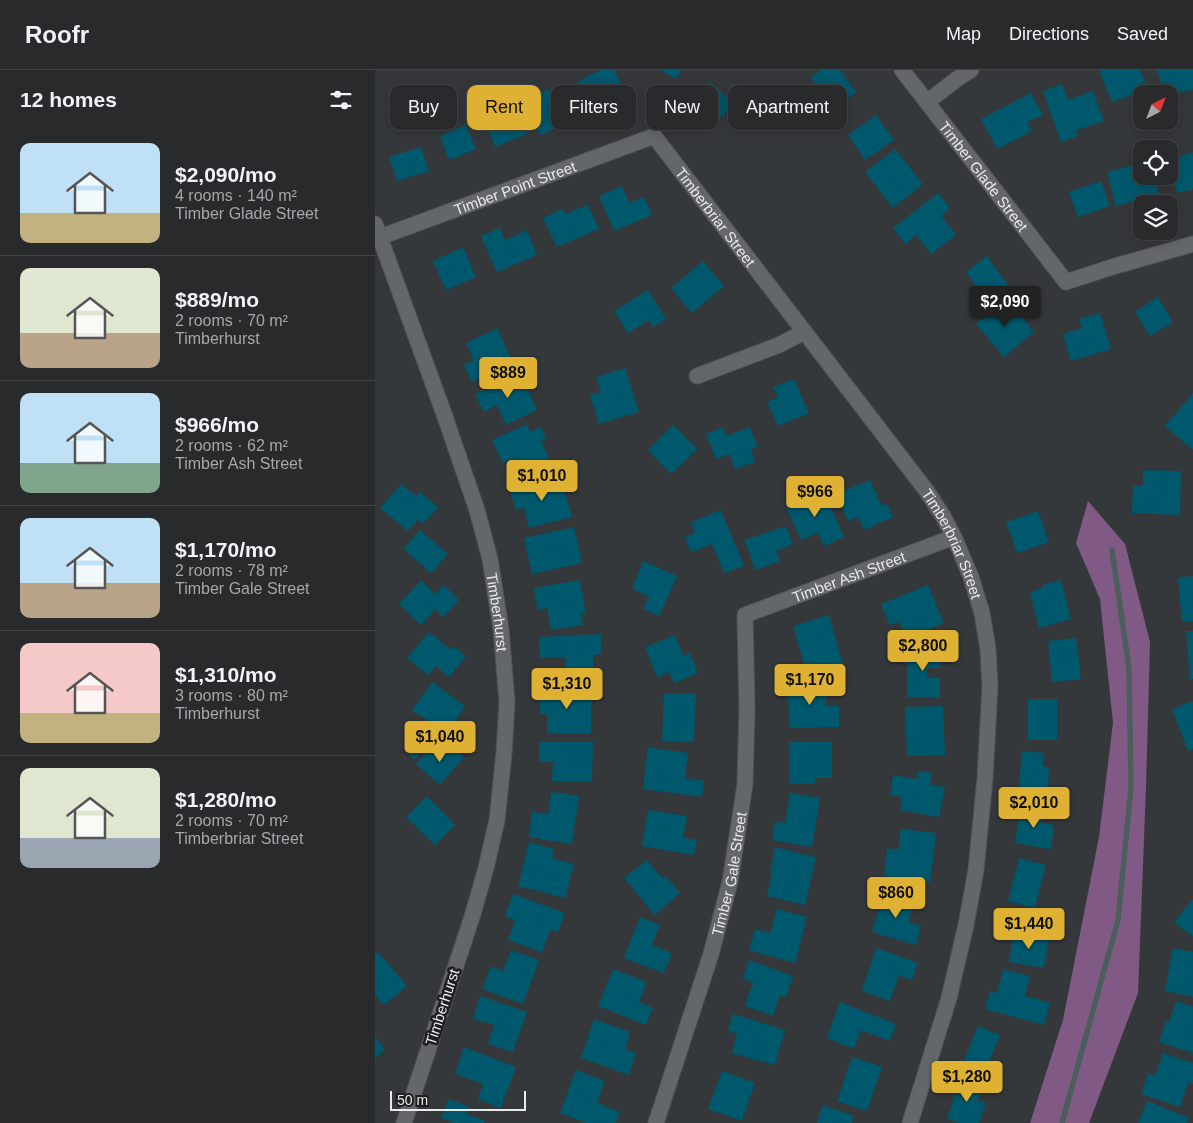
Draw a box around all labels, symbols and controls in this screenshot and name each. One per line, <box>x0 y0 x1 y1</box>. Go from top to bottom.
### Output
text: Roofr <box>25 21 89 48</box>
text: Map <box>946 24 981 44</box>
text: Directions <box>1009 24 1089 44</box>
text: Saved <box>1117 24 1168 44</box>
chip: Buy <box>390 85 457 130</box>
chip: Rent <box>467 85 541 130</box>
chip: Filters <box>551 85 636 130</box>
chip: New <box>646 85 718 130</box>
chip: Apartment <box>728 85 847 130</box>
north arrow <box>1133 85 1177 130</box>
map controls <box>1133 85 1178 240</box>
icon: filters <box>327 86 355 114</box>
text: 12 homes <box>20 88 117 111</box>
street label: Timber Glade Street <box>936 118 1032 235</box>
button: locate <box>1133 140 1178 185</box>
street label: Timber Point Street <box>451 157 579 218</box>
icon: home <box>60 163 120 223</box>
text: $2,090/mo <box>175 163 277 186</box>
street label: Timberbriar Street <box>672 164 760 270</box>
text: 4 rooms · 140 m² <box>175 187 297 204</box>
button: layers <box>1133 195 1178 240</box>
text: Timber Glade Street <box>175 205 318 222</box>
pin: $2,090 <box>964 286 1046 328</box>
icon: home <box>60 288 120 348</box>
text: $889/mo <box>175 288 259 311</box>
text: $2,090 <box>981 293 1029 310</box>
text: 2 rooms · 70 m² <box>175 312 288 329</box>
text: Timberhurst <box>175 330 260 347</box>
pin: $889 <box>478 356 538 399</box>
text: $889 <box>490 364 526 381</box>
icon: home <box>60 413 120 473</box>
text: $966/mo <box>175 413 259 436</box>
text: 2 rooms · 62 m² <box>175 437 288 454</box>
text: Timber Ash Street <box>175 455 302 472</box>
pin: $1,010 <box>501 460 583 502</box>
text: $1,010 <box>518 467 566 484</box>
pin: $966 <box>785 476 845 518</box>
text: $966 <box>797 483 833 500</box>
street label: Timberbriar Street <box>919 485 986 601</box>
icon: home <box>60 538 120 598</box>
text: $1,170/mo <box>175 538 277 561</box>
street label: Timber Ash Street <box>790 547 908 605</box>
text: 2 rooms · 78 m² <box>175 562 288 579</box>
street label: Timberhurst <box>484 571 511 653</box>
text: Timber Gale Street <box>175 580 310 597</box>
pin: $2,800 <box>882 630 964 672</box>
text: $2,800 <box>899 637 947 654</box>
icon: home <box>60 663 120 723</box>
text: $1,310/mo <box>175 663 277 686</box>
pin: $1,170 <box>769 664 851 706</box>
pin: $1,310 <box>526 668 608 710</box>
text: $1,170 <box>786 671 834 688</box>
text: $1,310 <box>543 675 591 692</box>
text: 3 rooms · 80 m² <box>175 687 288 704</box>
text: Timberhurst <box>175 705 260 722</box>
pin: $1,040 <box>399 720 481 763</box>
text: $1,040 <box>416 728 464 745</box>
pin: $2,010 <box>993 786 1075 829</box>
icon: home <box>60 788 120 848</box>
text: $1,280/mo <box>175 788 277 811</box>
text: $2,010 <box>1010 794 1058 811</box>
street label: Timber Gale Street <box>708 810 749 938</box>
text: 2 rooms · 70 m² <box>175 812 288 829</box>
text: Timberbriar Street <box>175 830 303 847</box>
pin: $860 <box>866 876 926 919</box>
text: $860 <box>878 884 914 901</box>
pin: $1,440 <box>988 908 1070 950</box>
text: $1,440 <box>1005 915 1053 932</box>
street label: Timberhurst <box>422 966 463 1047</box>
pin: $1,280 <box>926 1060 1008 1103</box>
text: $1,280 <box>943 1068 991 1085</box>
scale bar <box>390 1088 526 1111</box>
text: 50 m <box>397 1092 428 1108</box>

